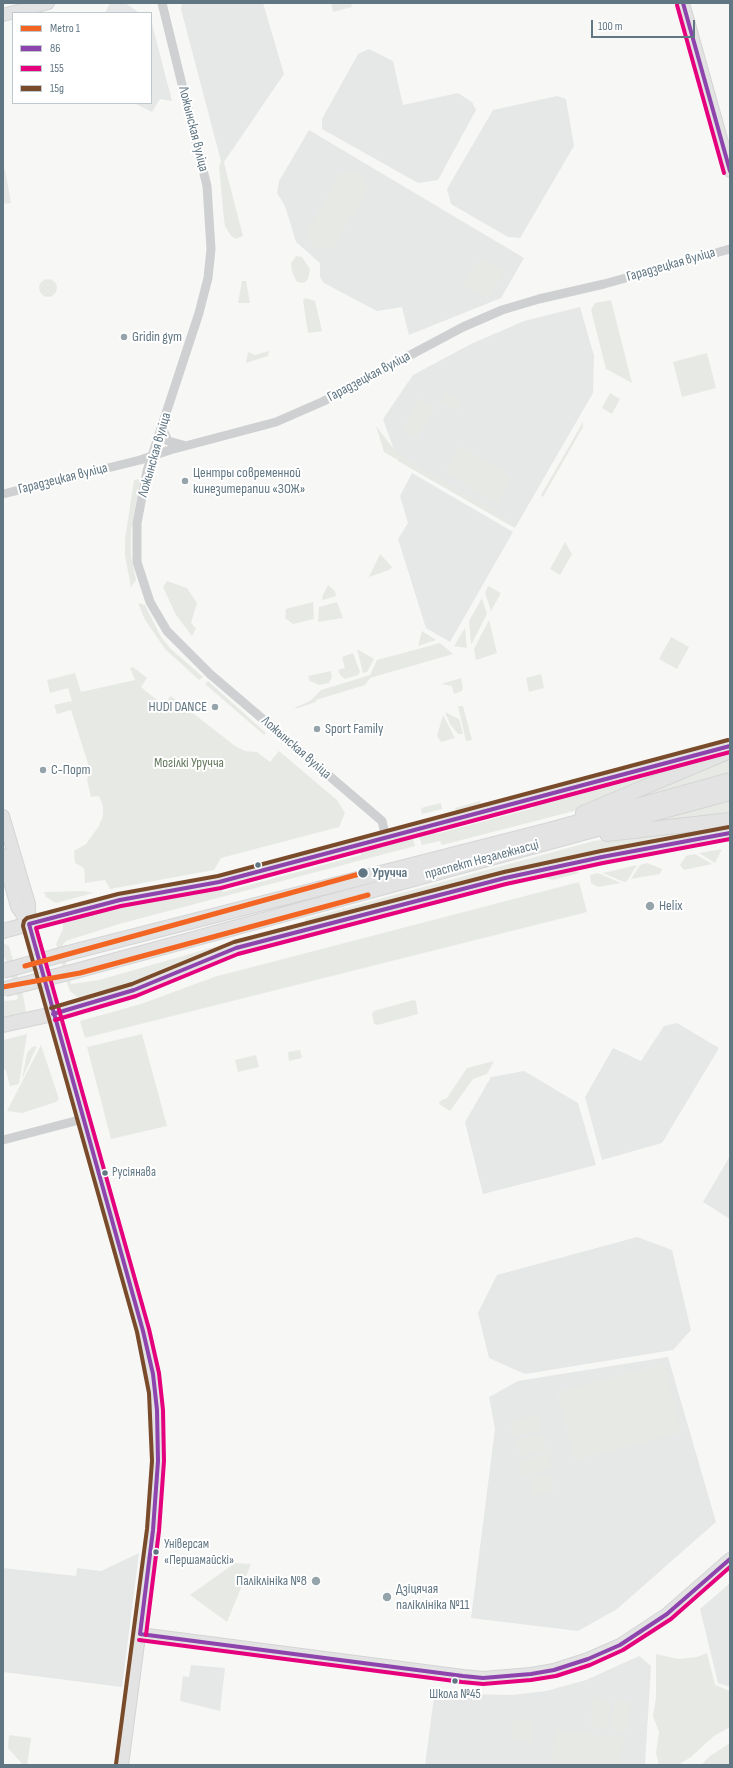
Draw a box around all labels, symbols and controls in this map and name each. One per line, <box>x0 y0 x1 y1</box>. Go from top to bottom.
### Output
legend <box>12 12 152 104</box>
scale bar <box>593 12 697 38</box>
text: 100 m <box>598 19 623 34</box>
text: Metro 1 <box>50 21 80 36</box>
text: 86 <box>50 41 61 56</box>
text: 155 <box>50 61 64 76</box>
text: 15д <box>50 81 64 96</box>
street label: Ложынская вуліца <box>174 85 212 173</box>
street label: Гарадзецкая вуліца <box>625 244 717 286</box>
place label: Gridin gym <box>132 329 182 345</box>
marker: Gridin gym <box>119 332 129 342</box>
street label: Гарадзецкая вуліца <box>325 348 413 406</box>
street label: Ложынская вуліца <box>135 411 175 499</box>
street label: Гарадзецкая вуліца <box>17 460 109 498</box>
place label: Центры современной кинезитерапии «ЗОЖ» <box>193 465 305 498</box>
marker: Центры современной кинезитерапии «ЗОЖ» <box>180 476 190 486</box>
place label: HUDI DANCE <box>149 699 207 715</box>
marker: HUDI DANCE <box>210 702 220 712</box>
street label: Ложынская вуліца <box>258 713 334 783</box>
place label: Sport Family <box>325 721 383 737</box>
marker: Sport Family <box>312 724 322 734</box>
park label: Могілкі Уручча <box>154 755 224 771</box>
place label: С-Порт <box>51 762 91 778</box>
marker: С-Порт <box>38 765 48 775</box>
street label: праспект Незалежнасці <box>423 837 541 883</box>
unlabelled marker <box>253 860 263 870</box>
place label: Уручча <box>372 865 407 881</box>
marker: Уручча <box>356 866 370 880</box>
place label: Helix <box>659 898 682 914</box>
marker: Helix <box>644 900 656 912</box>
place label: Русіянава <box>112 1165 156 1181</box>
marker: Русіянава <box>100 1168 110 1178</box>
place label: Універсам «Першамайскі» <box>164 1537 234 1568</box>
marker: Універсам «Першамайскі» <box>151 1547 161 1557</box>
place label: Паліклініка №8 <box>236 1573 307 1589</box>
marker: Паліклініка №8 <box>310 1575 322 1587</box>
place label: Дзіцячая паліклініка №11 <box>396 1581 469 1614</box>
marker: Дзіцячая паліклініка №11 <box>381 1591 393 1603</box>
marker: Школа №45 <box>450 1676 460 1686</box>
place label: Школа №45 <box>429 1687 481 1703</box>

